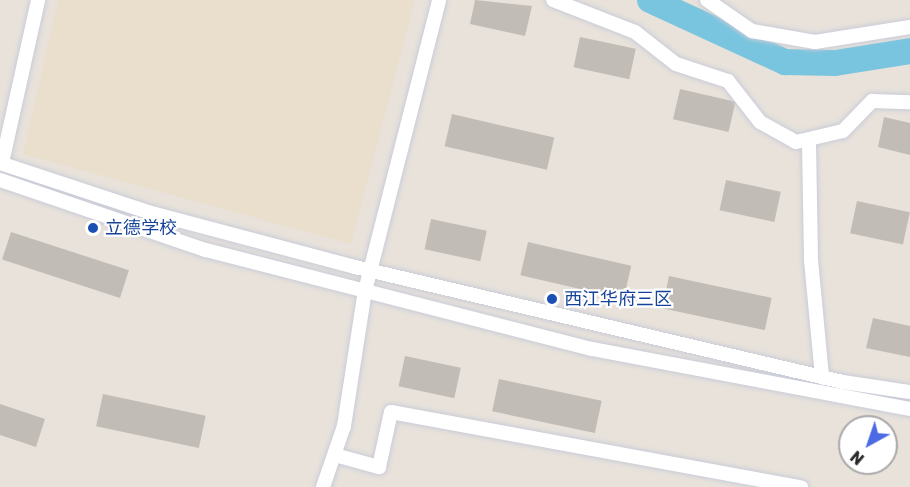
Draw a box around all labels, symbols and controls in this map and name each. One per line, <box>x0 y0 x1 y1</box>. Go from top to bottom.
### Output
place label: 立德学校 <box>105 217 177 239</box>
marker: 立德学校 <box>86 221 100 235</box>
place label: 西江华府三区 <box>564 288 672 310</box>
marker: 西江华府三区 <box>545 292 559 306</box>
north arrow <box>838 415 898 475</box>
text: N <box>847 447 868 469</box>

